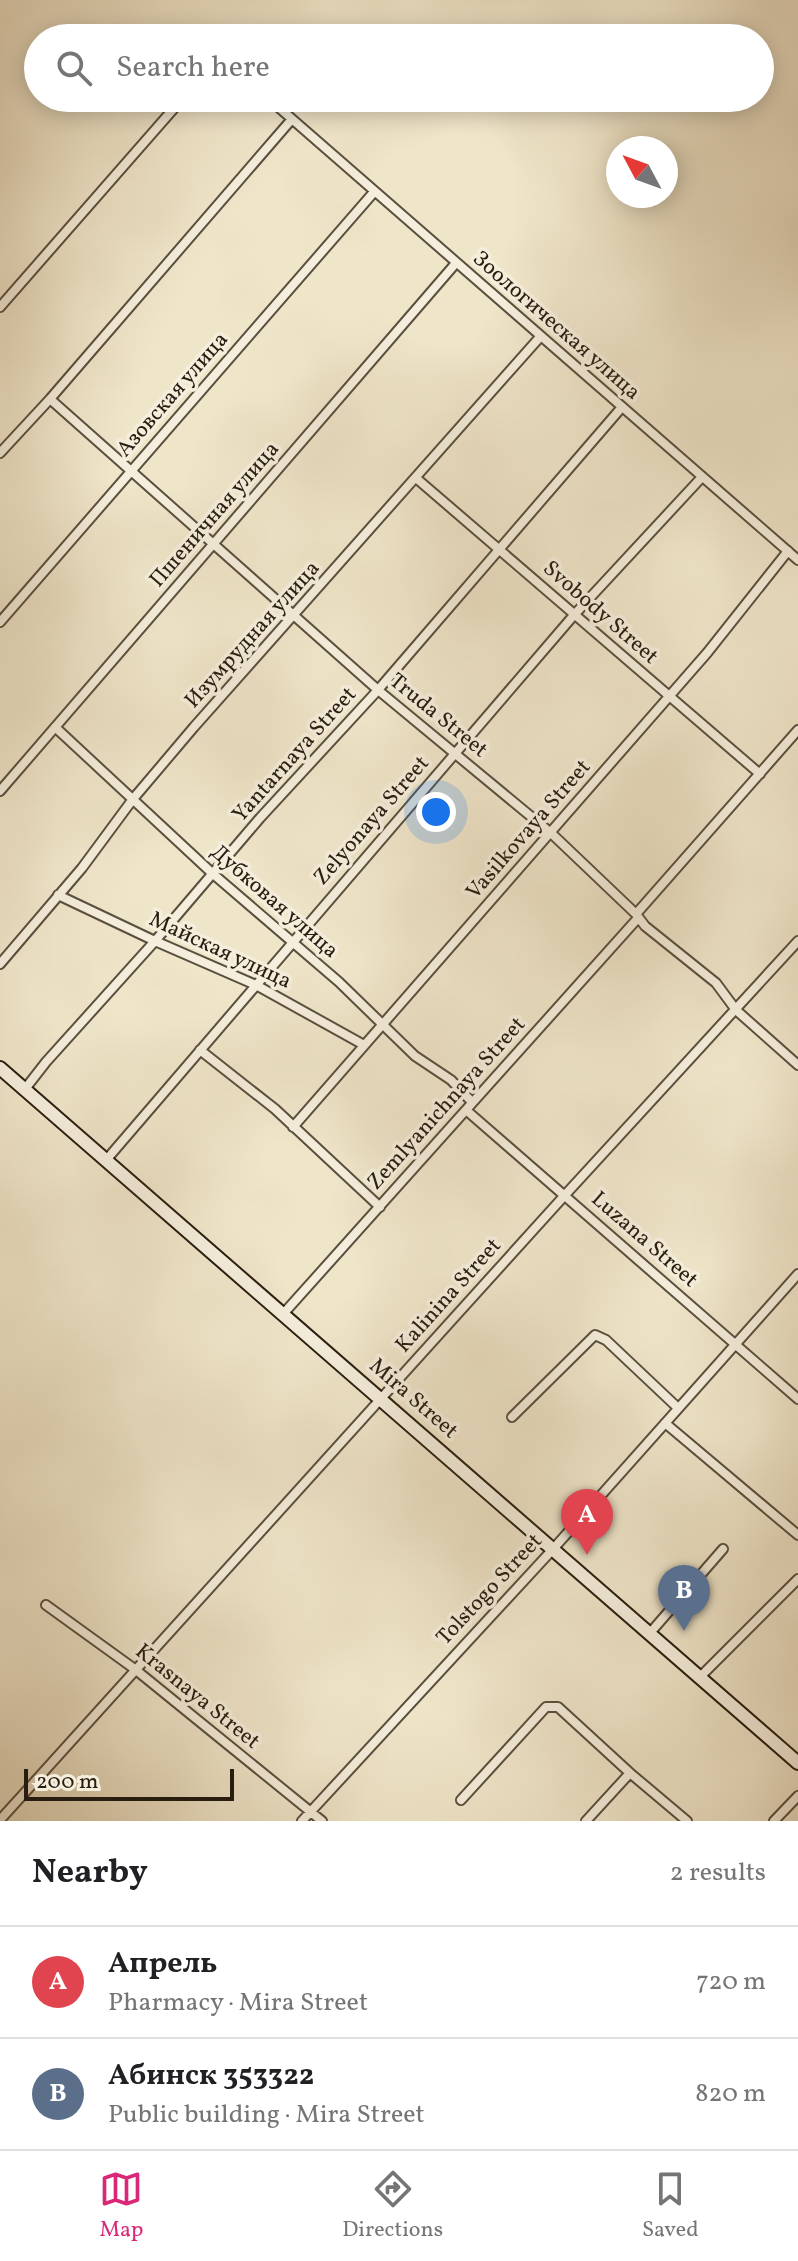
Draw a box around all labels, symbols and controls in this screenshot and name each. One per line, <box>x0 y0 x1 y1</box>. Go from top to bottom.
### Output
search box <box>24 24 774 112</box>
icon: search <box>52 46 96 90</box>
text: Search here <box>116 47 270 89</box>
north arrow <box>606 136 678 208</box>
street label: Зоологическая улица <box>465 244 647 408</box>
street label: Азовская улица <box>110 326 236 464</box>
street label: Пшеничная улица <box>143 435 287 595</box>
street label: Изумрудная улица <box>178 554 328 716</box>
street label: Svobody Street <box>535 554 665 672</box>
street label: Truda Street <box>382 666 494 766</box>
street label: Yantarnaya Street <box>226 680 365 830</box>
street label: Zelyonaya Street <box>307 749 437 893</box>
street label: Vasilkovaya Street <box>459 753 599 907</box>
your location <box>416 792 456 832</box>
street label: Дубковая улица <box>203 838 345 966</box>
street label: Майская улица <box>144 904 296 998</box>
street label: Zemlyanichnaya Street <box>361 1010 534 1198</box>
street label: Luzana Street <box>584 1185 705 1295</box>
street label: Kalinina Street <box>389 1232 509 1360</box>
street label: Mira Street <box>362 1351 465 1447</box>
pin: A <box>561 1489 613 1555</box>
street label: Tolstogo Street <box>430 1527 550 1653</box>
pin: B <box>658 1565 710 1631</box>
street label: Krasnaya Street <box>128 1637 266 1757</box>
scale bar <box>24 1765 234 1801</box>
text: 200 m <box>36 1767 98 1798</box>
text: Nearby <box>32 1850 148 1897</box>
text: 2 results <box>670 1855 766 1891</box>
text: Апрель <box>108 1943 217 1985</box>
text: A <box>49 1964 67 2000</box>
text: 720 m <box>696 1964 766 2000</box>
text: Pharmacy · Mira Street <box>108 1985 368 2021</box>
text: Абинск 353322 <box>108 2055 314 2097</box>
text: B <box>49 2076 67 2112</box>
text: 820 m <box>695 2076 766 2112</box>
text: Public building · Mira Street <box>108 2097 425 2133</box>
tab: Map <box>99 2167 143 2246</box>
tab: Directions <box>342 2167 443 2246</box>
tab: Saved <box>642 2167 699 2246</box>

